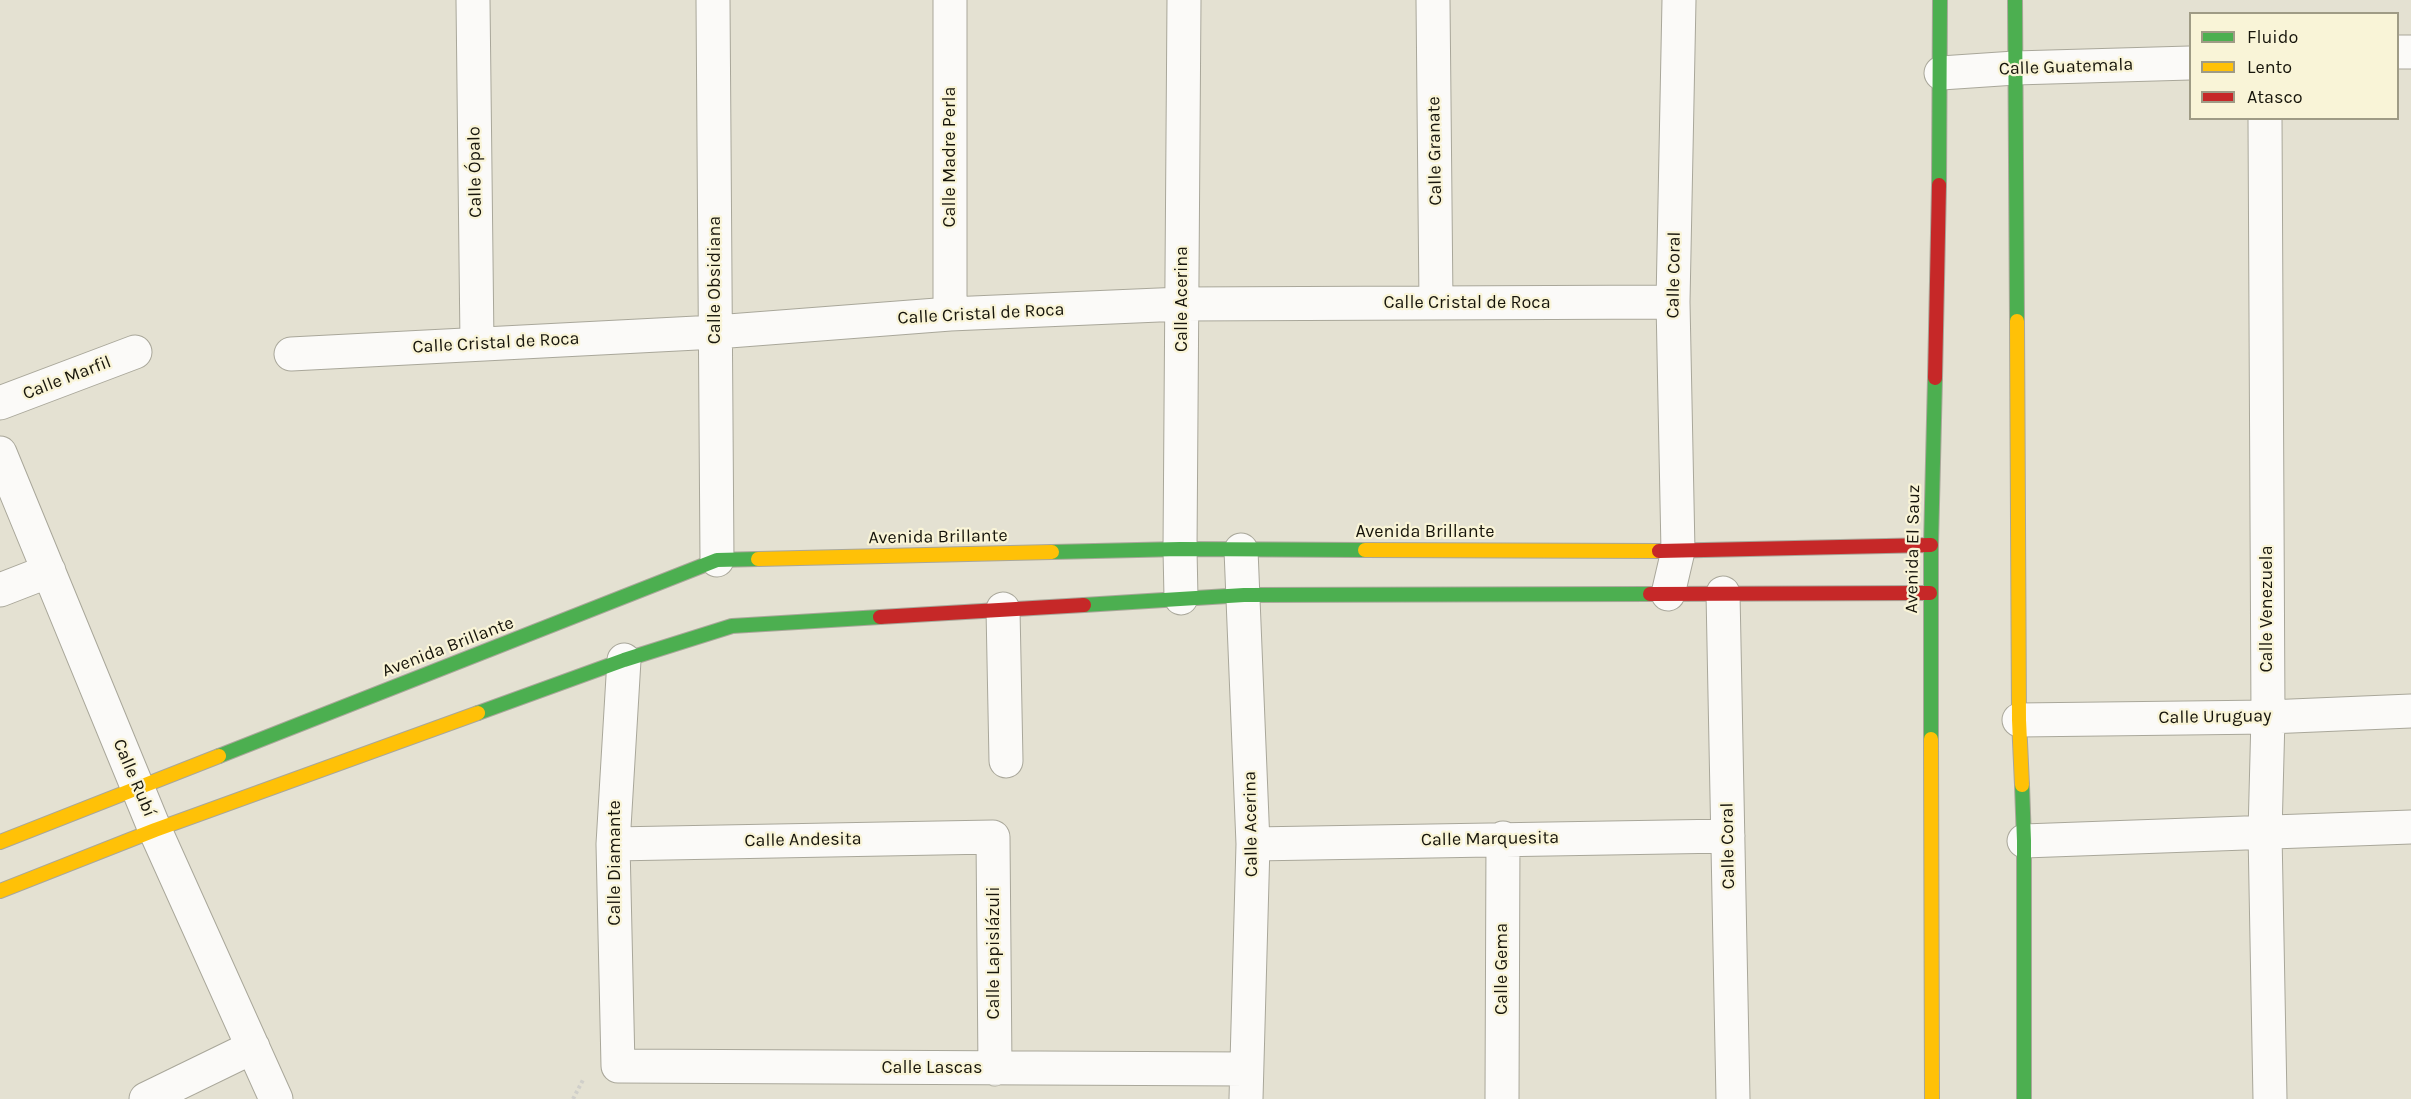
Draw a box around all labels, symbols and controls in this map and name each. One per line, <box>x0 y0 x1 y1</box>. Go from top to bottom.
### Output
legend <box>2189 12 2399 120</box>
text: Fluido <box>2247 26 2298 48</box>
street label: Calle Guatemala <box>1998 54 2134 80</box>
text: Lento <box>2247 56 2292 78</box>
street label: Calle Madre Perla <box>939 86 961 228</box>
text: Atasco <box>2247 86 2303 108</box>
street label: Calle Granate <box>1423 96 1447 206</box>
street label: Calle Ópalo <box>463 126 487 218</box>
street label: Calle Obsidiana <box>704 216 726 344</box>
street label: Calle Coral <box>1662 231 1686 319</box>
street label: Calle Acerina <box>1171 246 1193 352</box>
street label: Calle Cristal de Roca <box>1383 292 1551 314</box>
street label: Calle Cristal de Roca <box>897 299 1065 329</box>
street label: Calle Cristal de Roca <box>412 328 580 358</box>
street label: Calle Marfil <box>20 351 114 405</box>
street label: Avenida El Sauz <box>1901 484 1925 614</box>
street label: Avenida Brillante <box>1355 521 1495 543</box>
street label: Avenida Brillante <box>868 525 1008 549</box>
street label: Calle Venezuela <box>2256 545 2278 673</box>
street label: Avenida Brillante <box>379 612 517 682</box>
street label: Calle Uruguay <box>2158 705 2272 729</box>
street label: Calle Rubí <box>108 736 160 820</box>
street label: Calle Acerina <box>1239 771 1263 877</box>
street label: Calle Diamante <box>604 800 626 926</box>
street label: Calle Coral <box>1716 802 1740 890</box>
street label: Calle Marquesita <box>1421 827 1559 851</box>
street label: Calle Andesita <box>744 828 862 852</box>
street label: Calle Lapislázuli <box>983 886 1005 1020</box>
street label: Calle Gema <box>1491 923 1513 1015</box>
street label: Calle Lascas <box>882 1057 982 1079</box>

